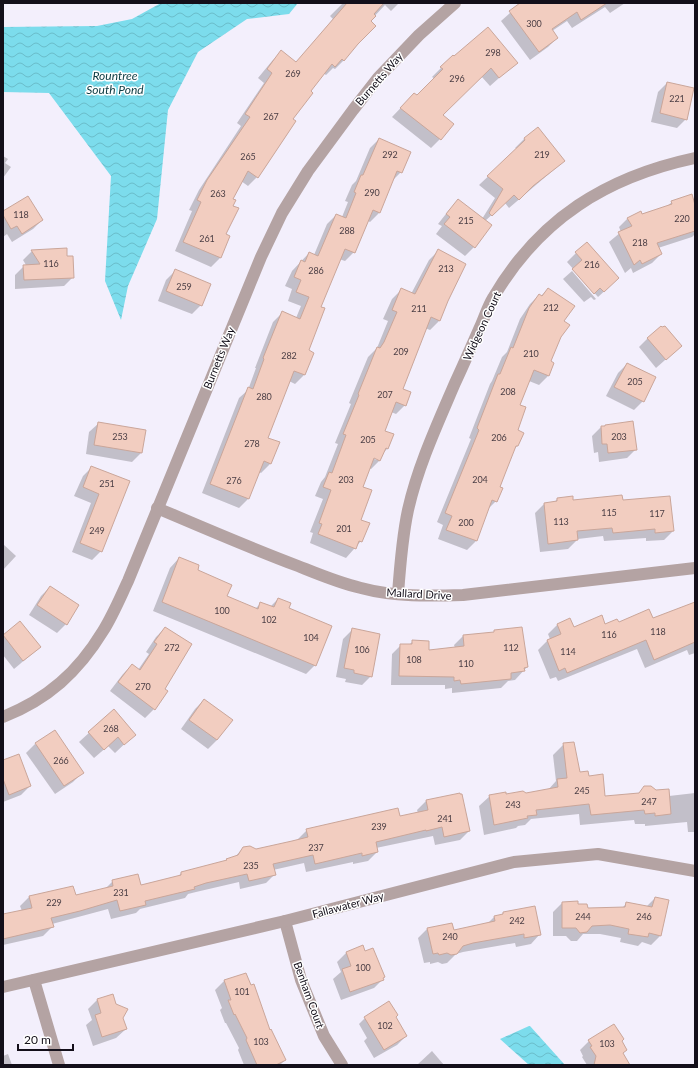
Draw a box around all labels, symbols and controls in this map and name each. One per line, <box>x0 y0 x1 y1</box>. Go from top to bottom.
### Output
house number: 300 <box>526 18 542 29</box>
house number: 298 <box>485 47 501 58</box>
street label: Burnetts Way <box>352 49 405 108</box>
water label: Rountree South Pond <box>86 68 144 97</box>
house number: 269 <box>285 68 301 79</box>
house number: 296 <box>449 73 465 84</box>
house number: 221 <box>669 93 685 104</box>
house number: 267 <box>263 111 279 122</box>
house number: 292 <box>382 149 398 160</box>
house number: 219 <box>534 149 550 160</box>
house number: 265 <box>240 151 256 162</box>
house number: 290 <box>364 187 380 198</box>
house number: 263 <box>210 188 226 199</box>
house number: 118 <box>13 209 29 220</box>
house number: 220 <box>674 213 690 224</box>
house number: 215 <box>458 215 474 226</box>
house number: 288 <box>339 225 355 236</box>
house number: 261 <box>199 233 215 244</box>
house number: 218 <box>632 237 648 248</box>
house number: 116 <box>43 258 59 269</box>
house number: 216 <box>584 259 600 270</box>
house number: 213 <box>438 263 454 274</box>
house number: 286 <box>308 265 324 276</box>
house number: 259 <box>176 281 192 292</box>
street label: Widgeon Court <box>460 289 503 362</box>
house number: 212 <box>543 302 559 313</box>
house number: 211 <box>411 303 427 314</box>
street label: Burnetts Way <box>200 325 237 391</box>
house number: 209 <box>393 346 409 357</box>
house number: 210 <box>523 348 539 359</box>
house number: 282 <box>281 350 297 361</box>
house number: 205 <box>627 376 643 387</box>
house number: 208 <box>500 386 516 397</box>
house number: 207 <box>377 389 393 400</box>
house number: 280 <box>256 391 272 402</box>
house number: 253 <box>112 431 128 442</box>
house number: 203 <box>611 431 627 442</box>
house number: 206 <box>491 432 507 443</box>
house number: 205 <box>360 434 376 445</box>
house number: 278 <box>244 438 260 449</box>
house number: 203 <box>338 474 354 485</box>
house number: 204 <box>472 474 488 485</box>
house number: 276 <box>226 475 242 486</box>
house number: 251 <box>99 478 115 489</box>
house number: 115 <box>601 507 617 518</box>
house number: 117 <box>649 508 665 519</box>
house number: 113 <box>553 516 569 527</box>
house number: 200 <box>458 517 474 528</box>
house number: 201 <box>336 523 352 534</box>
house number: 249 <box>89 525 105 536</box>
street label: Mallard Drive <box>386 585 452 602</box>
house number: 100 <box>214 605 230 616</box>
house number: 102 <box>261 614 277 625</box>
house number: 118 <box>650 626 666 637</box>
house number: 116 <box>601 629 617 640</box>
house number: 104 <box>303 632 319 643</box>
house number: 272 <box>164 642 180 653</box>
house number: 112 <box>503 642 519 653</box>
house number: 106 <box>354 644 370 655</box>
house number: 114 <box>560 646 576 657</box>
house number: 108 <box>406 654 422 665</box>
house number: 110 <box>458 658 474 669</box>
house number: 270 <box>135 681 151 692</box>
house number: 268 <box>103 723 119 734</box>
house number: 266 <box>53 755 69 766</box>
house number: 245 <box>574 785 590 796</box>
house number: 247 <box>641 796 657 807</box>
house number: 243 <box>505 799 521 810</box>
house number: 241 <box>437 813 453 824</box>
house number: 239 <box>371 821 387 832</box>
house number: 237 <box>308 842 324 853</box>
house number: 235 <box>243 860 259 871</box>
house number: 231 <box>113 887 129 898</box>
street label: Fallawater Way <box>311 889 385 920</box>
house number: 229 <box>46 897 62 908</box>
house number: 244 <box>575 911 591 922</box>
house number: 246 <box>636 911 652 922</box>
house number: 242 <box>509 915 525 926</box>
house number: 240 <box>442 931 458 942</box>
street label: Benham Court <box>291 960 328 1030</box>
house number: 100 <box>355 962 371 973</box>
house number: 101 <box>234 986 250 997</box>
house number: 102 <box>377 1020 393 1031</box>
scale bar <box>18 1026 73 1052</box>
text: 20 m <box>24 1032 51 1047</box>
house number: 103 <box>253 1036 269 1047</box>
house number: 103 <box>599 1038 615 1049</box>

